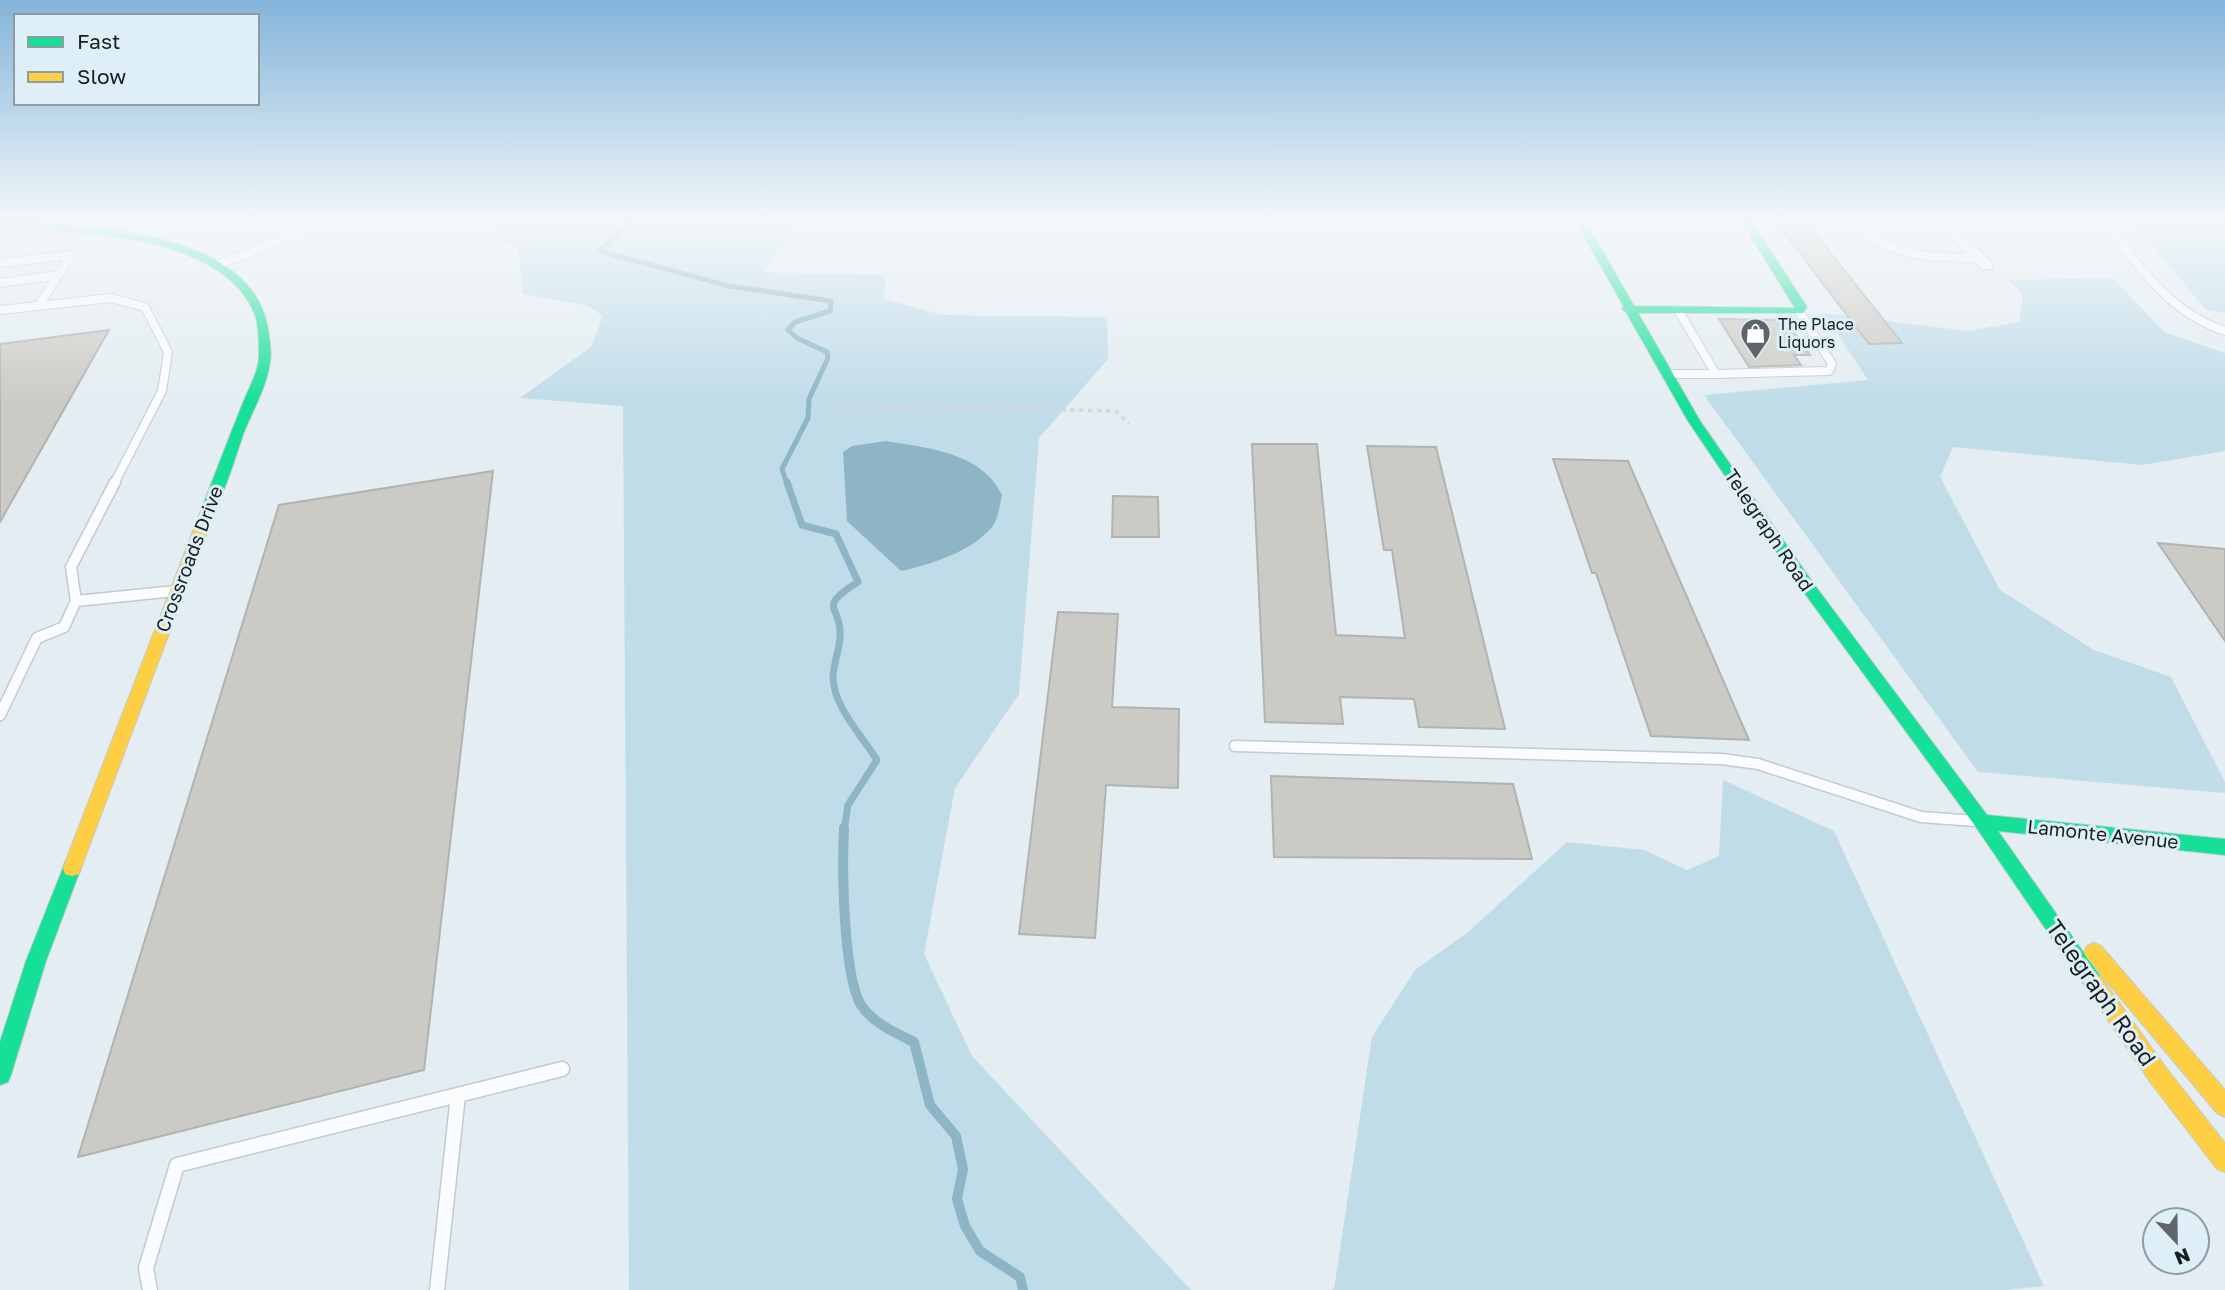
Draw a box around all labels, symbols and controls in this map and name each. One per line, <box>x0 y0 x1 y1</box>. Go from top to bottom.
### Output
legend <box>14 14 259 105</box>
text: Fast <box>77 28 120 54</box>
text: Slow <box>77 63 126 89</box>
place label: The Place Liquors <box>1778 314 1854 352</box>
shop icon: The Place Liquors <box>1738 316 1772 360</box>
street label: Telegraph Road <box>1720 464 1819 595</box>
street label: Crossroads Drive <box>150 483 227 635</box>
street label: Lamonte Avenue <box>2026 814 2180 853</box>
street label: Telegraph Road <box>2041 914 2163 1071</box>
north arrow <box>2141 1206 2211 1276</box>
text: N <box>2172 1244 2194 1271</box>

